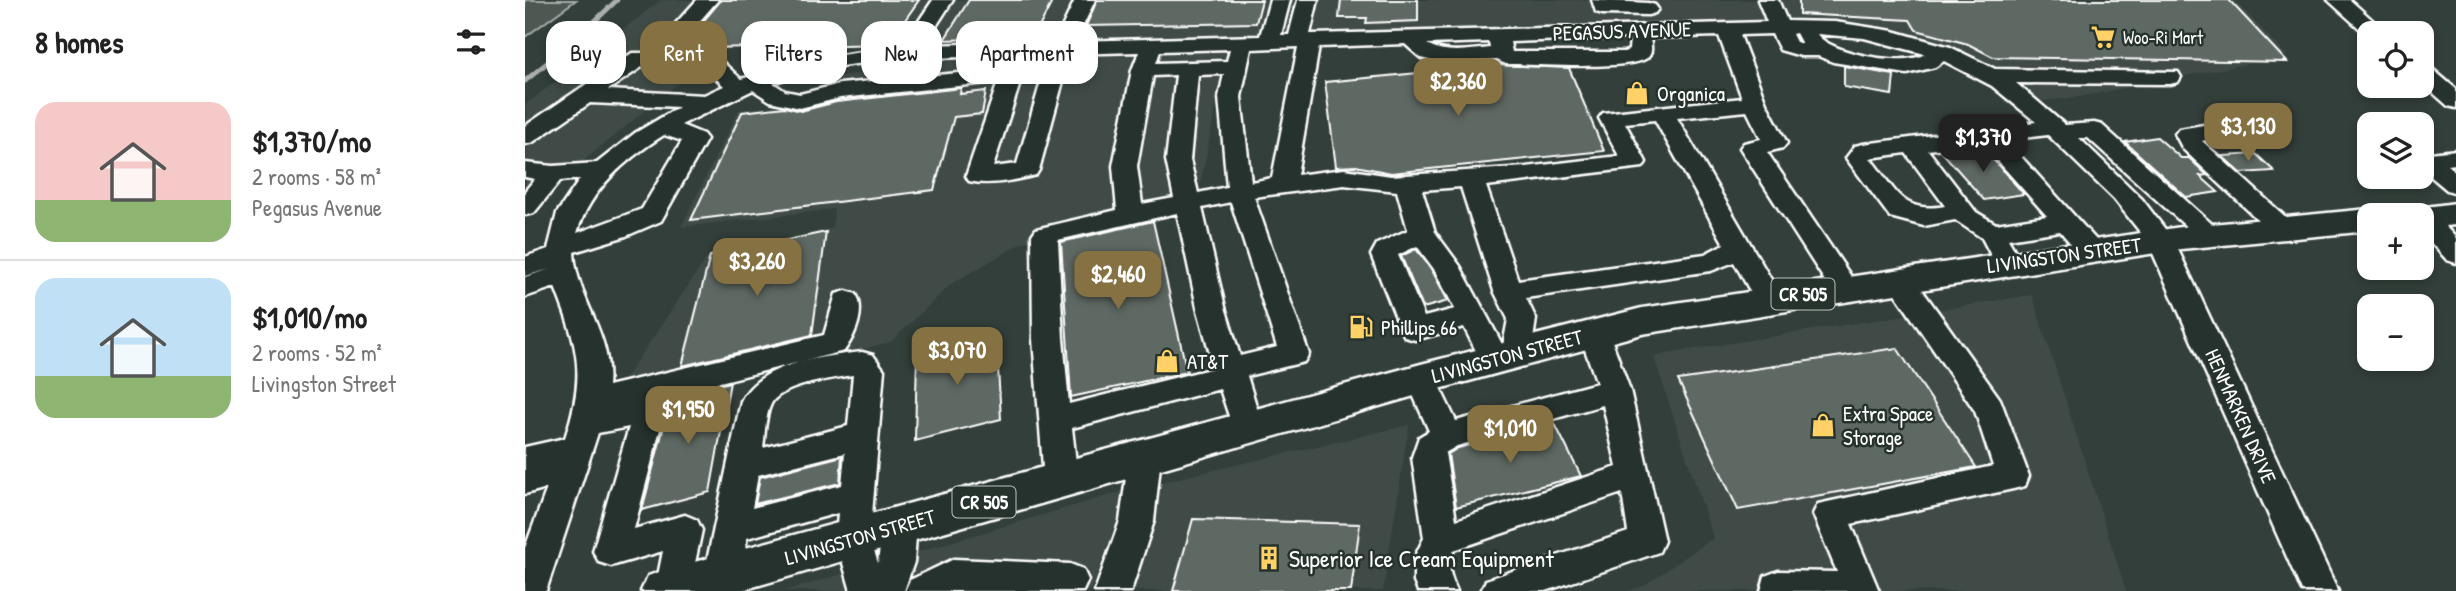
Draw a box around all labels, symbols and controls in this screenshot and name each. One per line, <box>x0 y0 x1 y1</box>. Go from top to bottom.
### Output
street label: PEGASUS AVENUE <box>1552 14 1692 48</box>
chip: Buy <box>546 21 626 84</box>
chip: Rent <box>640 21 727 84</box>
chip: Filters <box>741 21 847 84</box>
chip: New <box>861 21 942 84</box>
chip: Apartment <box>956 21 1098 84</box>
map controls <box>2357 21 2434 371</box>
button: locate <box>2357 21 2434 98</box>
text: 8 homes <box>35 22 123 62</box>
icon: filters <box>452 23 490 61</box>
supermarket icon: Woo-Ri Mart <box>2089 23 2117 51</box>
place label: Woo-Ri Mart <box>2123 25 2204 50</box>
pin: $2,360 <box>1401 58 1515 118</box>
text: $2,360 <box>1430 65 1486 96</box>
shop icon: Organica <box>1623 79 1651 107</box>
place label: Organica <box>1657 79 1725 108</box>
pin: $3,130 <box>2191 104 2305 163</box>
text: $3,130 <box>2220 110 2276 141</box>
button: layers <box>2357 112 2434 189</box>
pin: $1,370 <box>1926 114 2040 174</box>
text: $1,370/mo <box>252 121 371 161</box>
text: $1,370 <box>1955 121 2011 152</box>
icon: home <box>91 130 175 214</box>
text: 2 rooms · 58 m² <box>252 161 381 192</box>
text: Pegasus Avenue <box>252 192 382 223</box>
button: + <box>2357 203 2434 280</box>
street label: LIVINGSTON STREET <box>1985 230 2144 280</box>
pin: $3,260 <box>700 238 814 298</box>
text: $3,260 <box>729 245 785 276</box>
pin: $2,460 <box>1061 252 1175 311</box>
text: $2,460 <box>1090 258 1146 289</box>
road number: CR 505 <box>1771 278 1835 310</box>
button: − <box>2357 294 2434 371</box>
text: $1,010/mo <box>252 297 367 337</box>
icon: home <box>91 306 175 390</box>
fuel station icon: Phillips 66 <box>1347 313 1375 341</box>
place label: Phillips 66 <box>1381 313 1457 342</box>
street label: LIVINGSTON STREET <box>1428 322 1587 390</box>
pin: $3,070 <box>900 328 1014 387</box>
text: $3,070 <box>928 334 986 365</box>
text: 2 rooms · 52 m² <box>252 337 382 368</box>
street label: HENMARKEN DRIVE <box>2198 344 2284 488</box>
shop icon: AT&T <box>1153 347 1181 375</box>
place label: AT&T <box>1187 347 1229 376</box>
text: Livingston Street <box>252 368 396 399</box>
pin: $1,950 <box>631 386 745 446</box>
text: $1,950 <box>661 393 715 424</box>
place label: Extra Space Storage <box>1843 399 1933 452</box>
pin: $1,010 <box>1453 406 1567 465</box>
shop icon: Extra Space Storage <box>1809 411 1837 439</box>
text: $1,010 <box>1483 412 1537 443</box>
road number: CR 505 <box>953 486 1015 517</box>
street label: LIVINGSTON STREET <box>781 501 940 572</box>
place label: Superior Ice Cream Equipment <box>1289 542 1554 574</box>
building icon: Superior Ice Cream Equipment <box>1255 544 1283 572</box>

